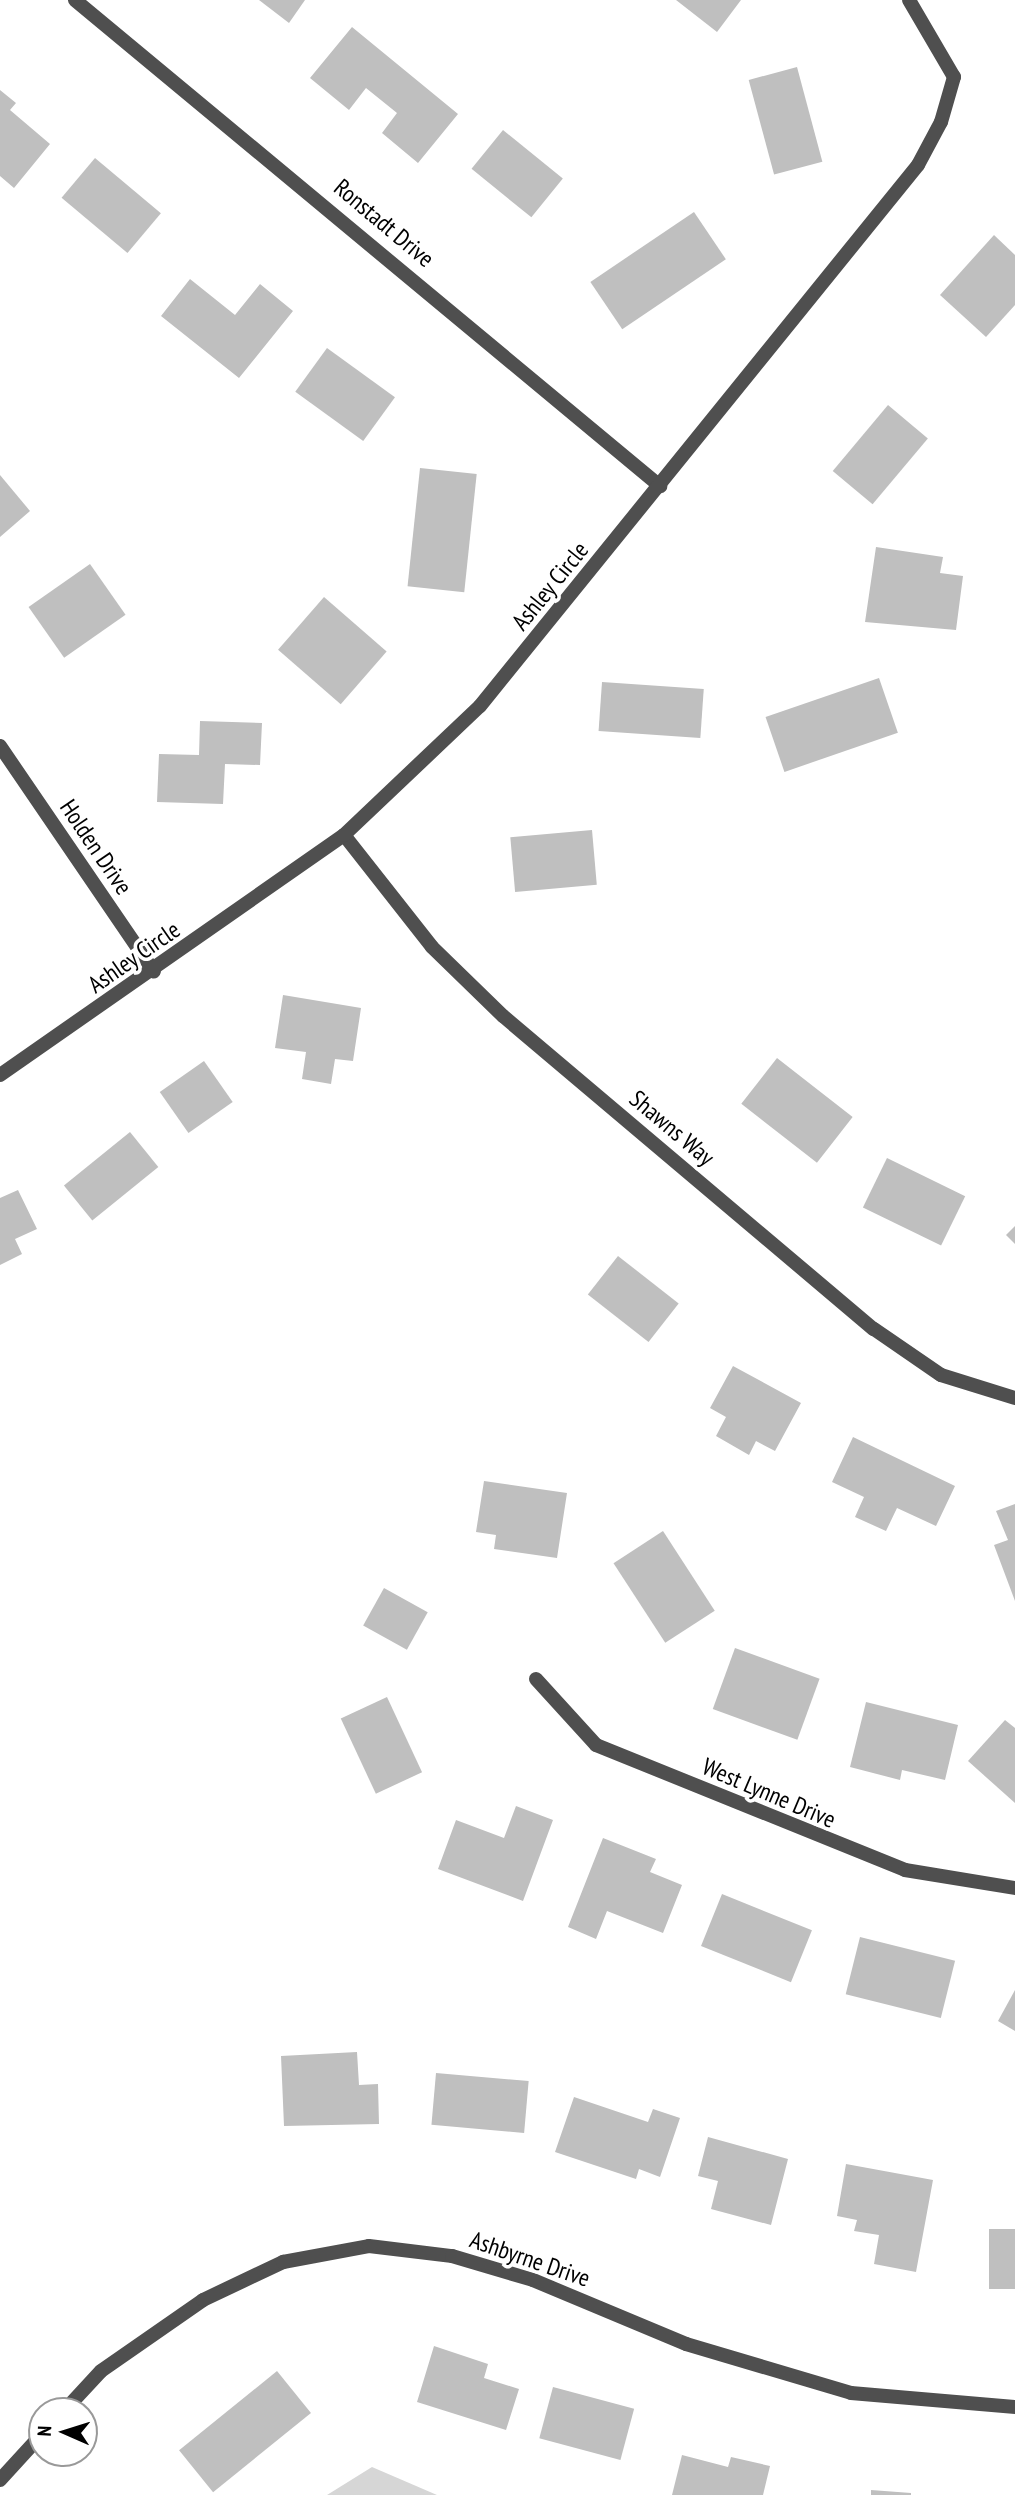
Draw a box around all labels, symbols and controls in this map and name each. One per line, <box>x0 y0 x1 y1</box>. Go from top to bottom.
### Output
street label: Ronstadt Drive <box>328 173 440 273</box>
street label: Ashley Circle <box>505 536 595 636</box>
street label: Holden Drive <box>54 794 138 900</box>
street label: Ashley Circle <box>82 915 186 999</box>
street label: Shawns Way <box>624 1084 720 1172</box>
street label: West Lynne Drive <box>698 1752 840 1834</box>
street label: Ashbyrne Drive <box>466 2225 594 2293</box>
north arrow <box>28 2397 98 2467</box>
text: N <box>32 2425 56 2437</box>

